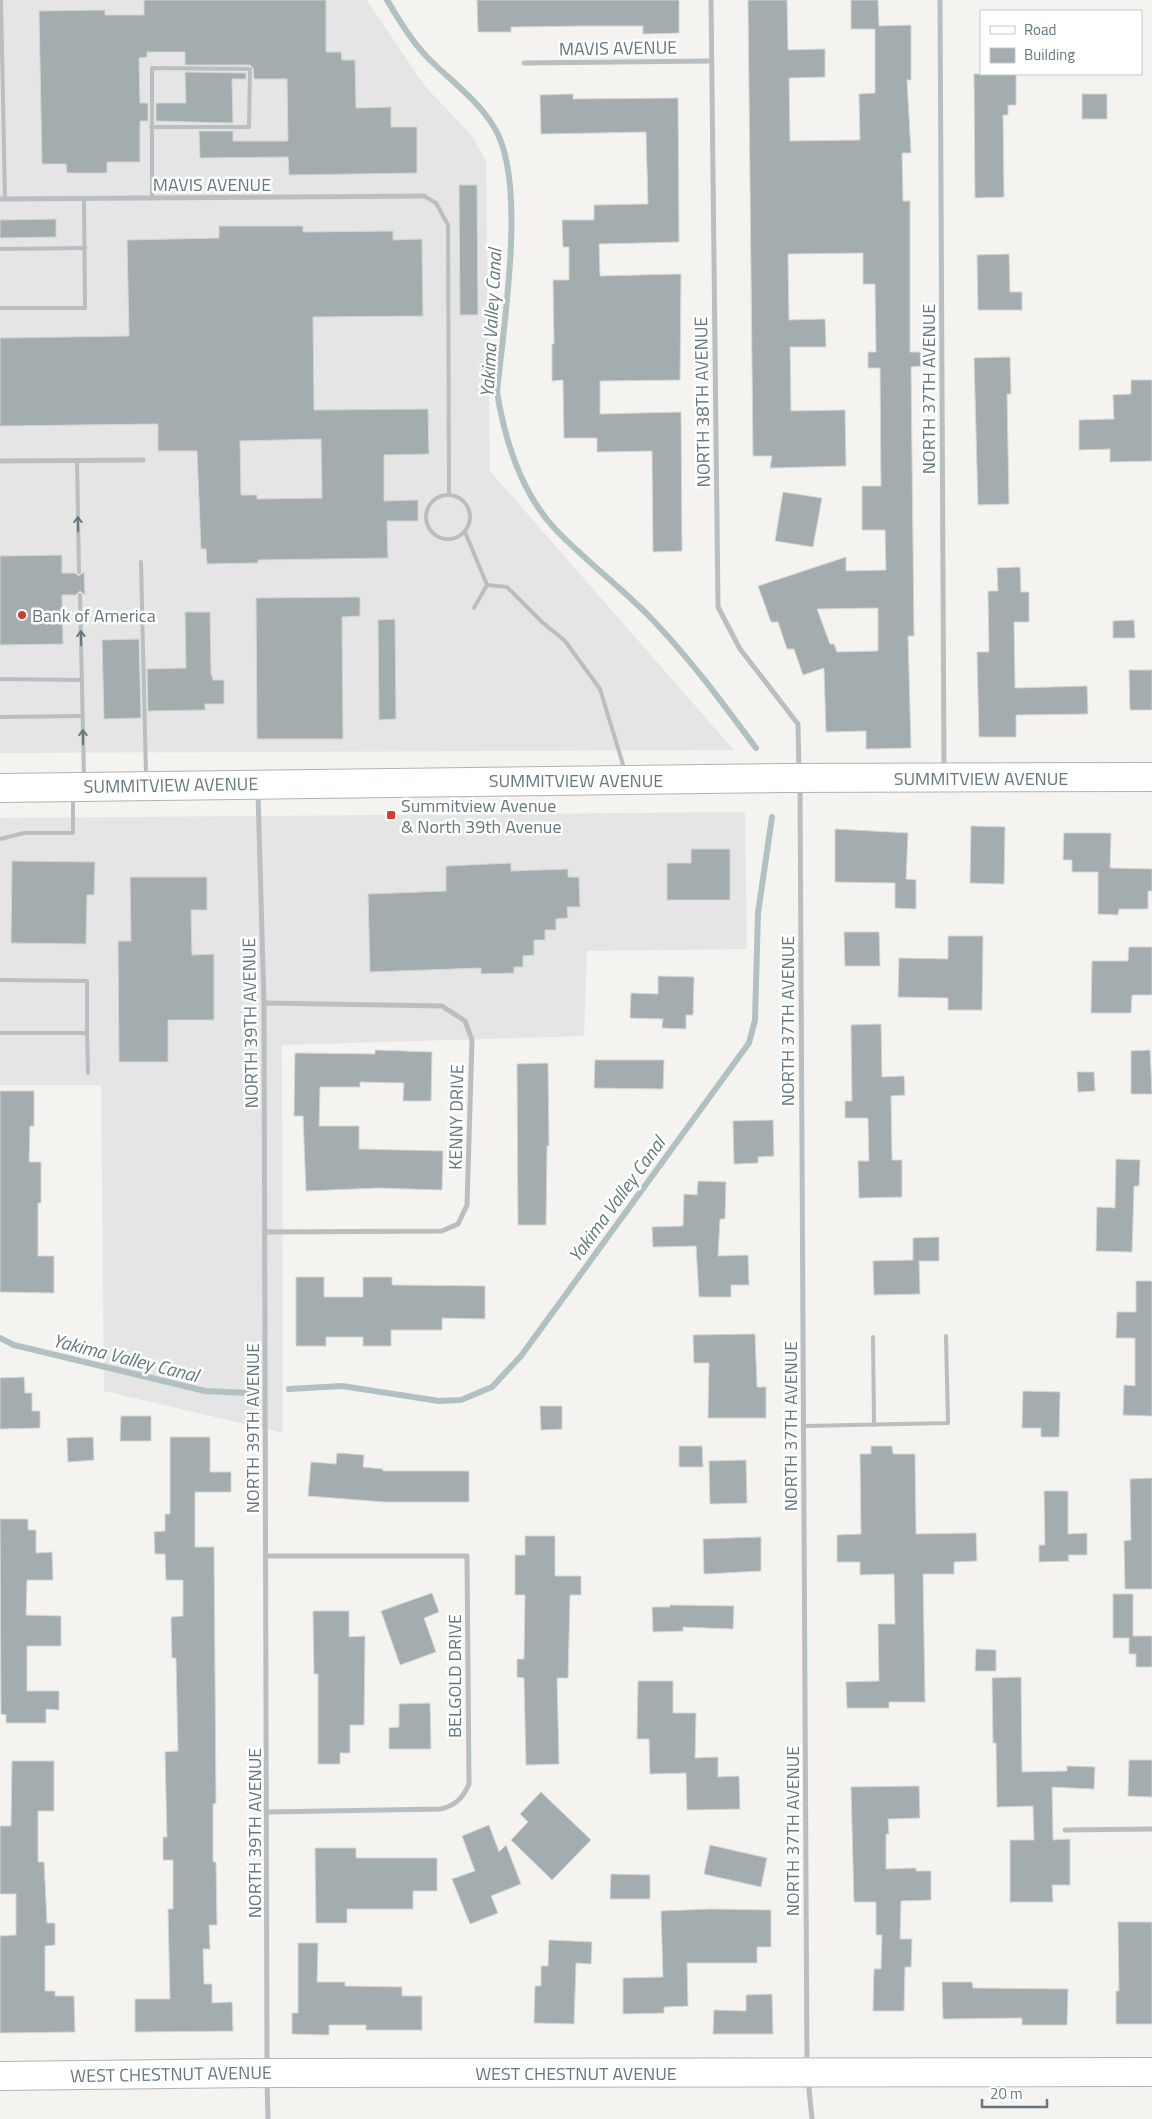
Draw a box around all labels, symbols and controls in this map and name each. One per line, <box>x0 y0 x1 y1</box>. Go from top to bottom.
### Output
legend <box>980 10 1142 75</box>
text: Road <box>1024 18 1056 41</box>
street label: MAVIS AVENUE <box>559 33 677 63</box>
text: Building <box>1024 43 1075 66</box>
street label: MAVIS AVENUE <box>153 171 271 198</box>
water label: Yakima Valley Canal <box>472 246 508 398</box>
street label: NORTH 37TH AVENUE <box>915 304 942 474</box>
street label: NORTH 38TH AVENUE <box>687 316 717 488</box>
one-way arrow <box>73 516 83 532</box>
place label: Bank of America <box>32 602 156 629</box>
marker: Bank of America <box>16 609 28 621</box>
one-way arrow <box>76 630 86 646</box>
one-way arrow <box>78 730 88 746</box>
street label: SUMMITVIEW AVENUE <box>894 765 1068 792</box>
street label: SUMMITVIEW AVENUE <box>489 767 663 794</box>
street label: SUMMITVIEW AVENUE <box>83 770 259 800</box>
place label: Summitview Avenue & North 39th Avenue <box>401 792 562 840</box>
marker: Summitview Avenue & North 39th Avenue <box>385 809 397 821</box>
street label: NORTH 37TH AVENUE <box>774 936 801 1106</box>
street label: NORTH 39TH AVENUE <box>235 937 265 1109</box>
street label: KENNY DRIVE <box>442 1064 470 1170</box>
water label: Yakima Valley Canal <box>560 1129 673 1268</box>
water label: Yakima Valley Canal <box>50 1325 204 1390</box>
street label: NORTH 37TH AVENUE <box>777 1341 804 1511</box>
street label: NORTH 39TH AVENUE <box>239 1343 266 1513</box>
street label: BELGOLD DRIVE <box>441 1614 468 1738</box>
street label: NORTH 37TH AVENUE <box>779 1746 806 1916</box>
street label: NORTH 39TH AVENUE <box>241 1748 268 1918</box>
street label: WEST CHESTNUT AVENUE <box>70 2059 272 2089</box>
street label: WEST CHESTNUT AVENUE <box>475 2060 677 2087</box>
scale bar <box>982 2076 1047 2108</box>
text: 20 m <box>990 2082 1023 2105</box>

